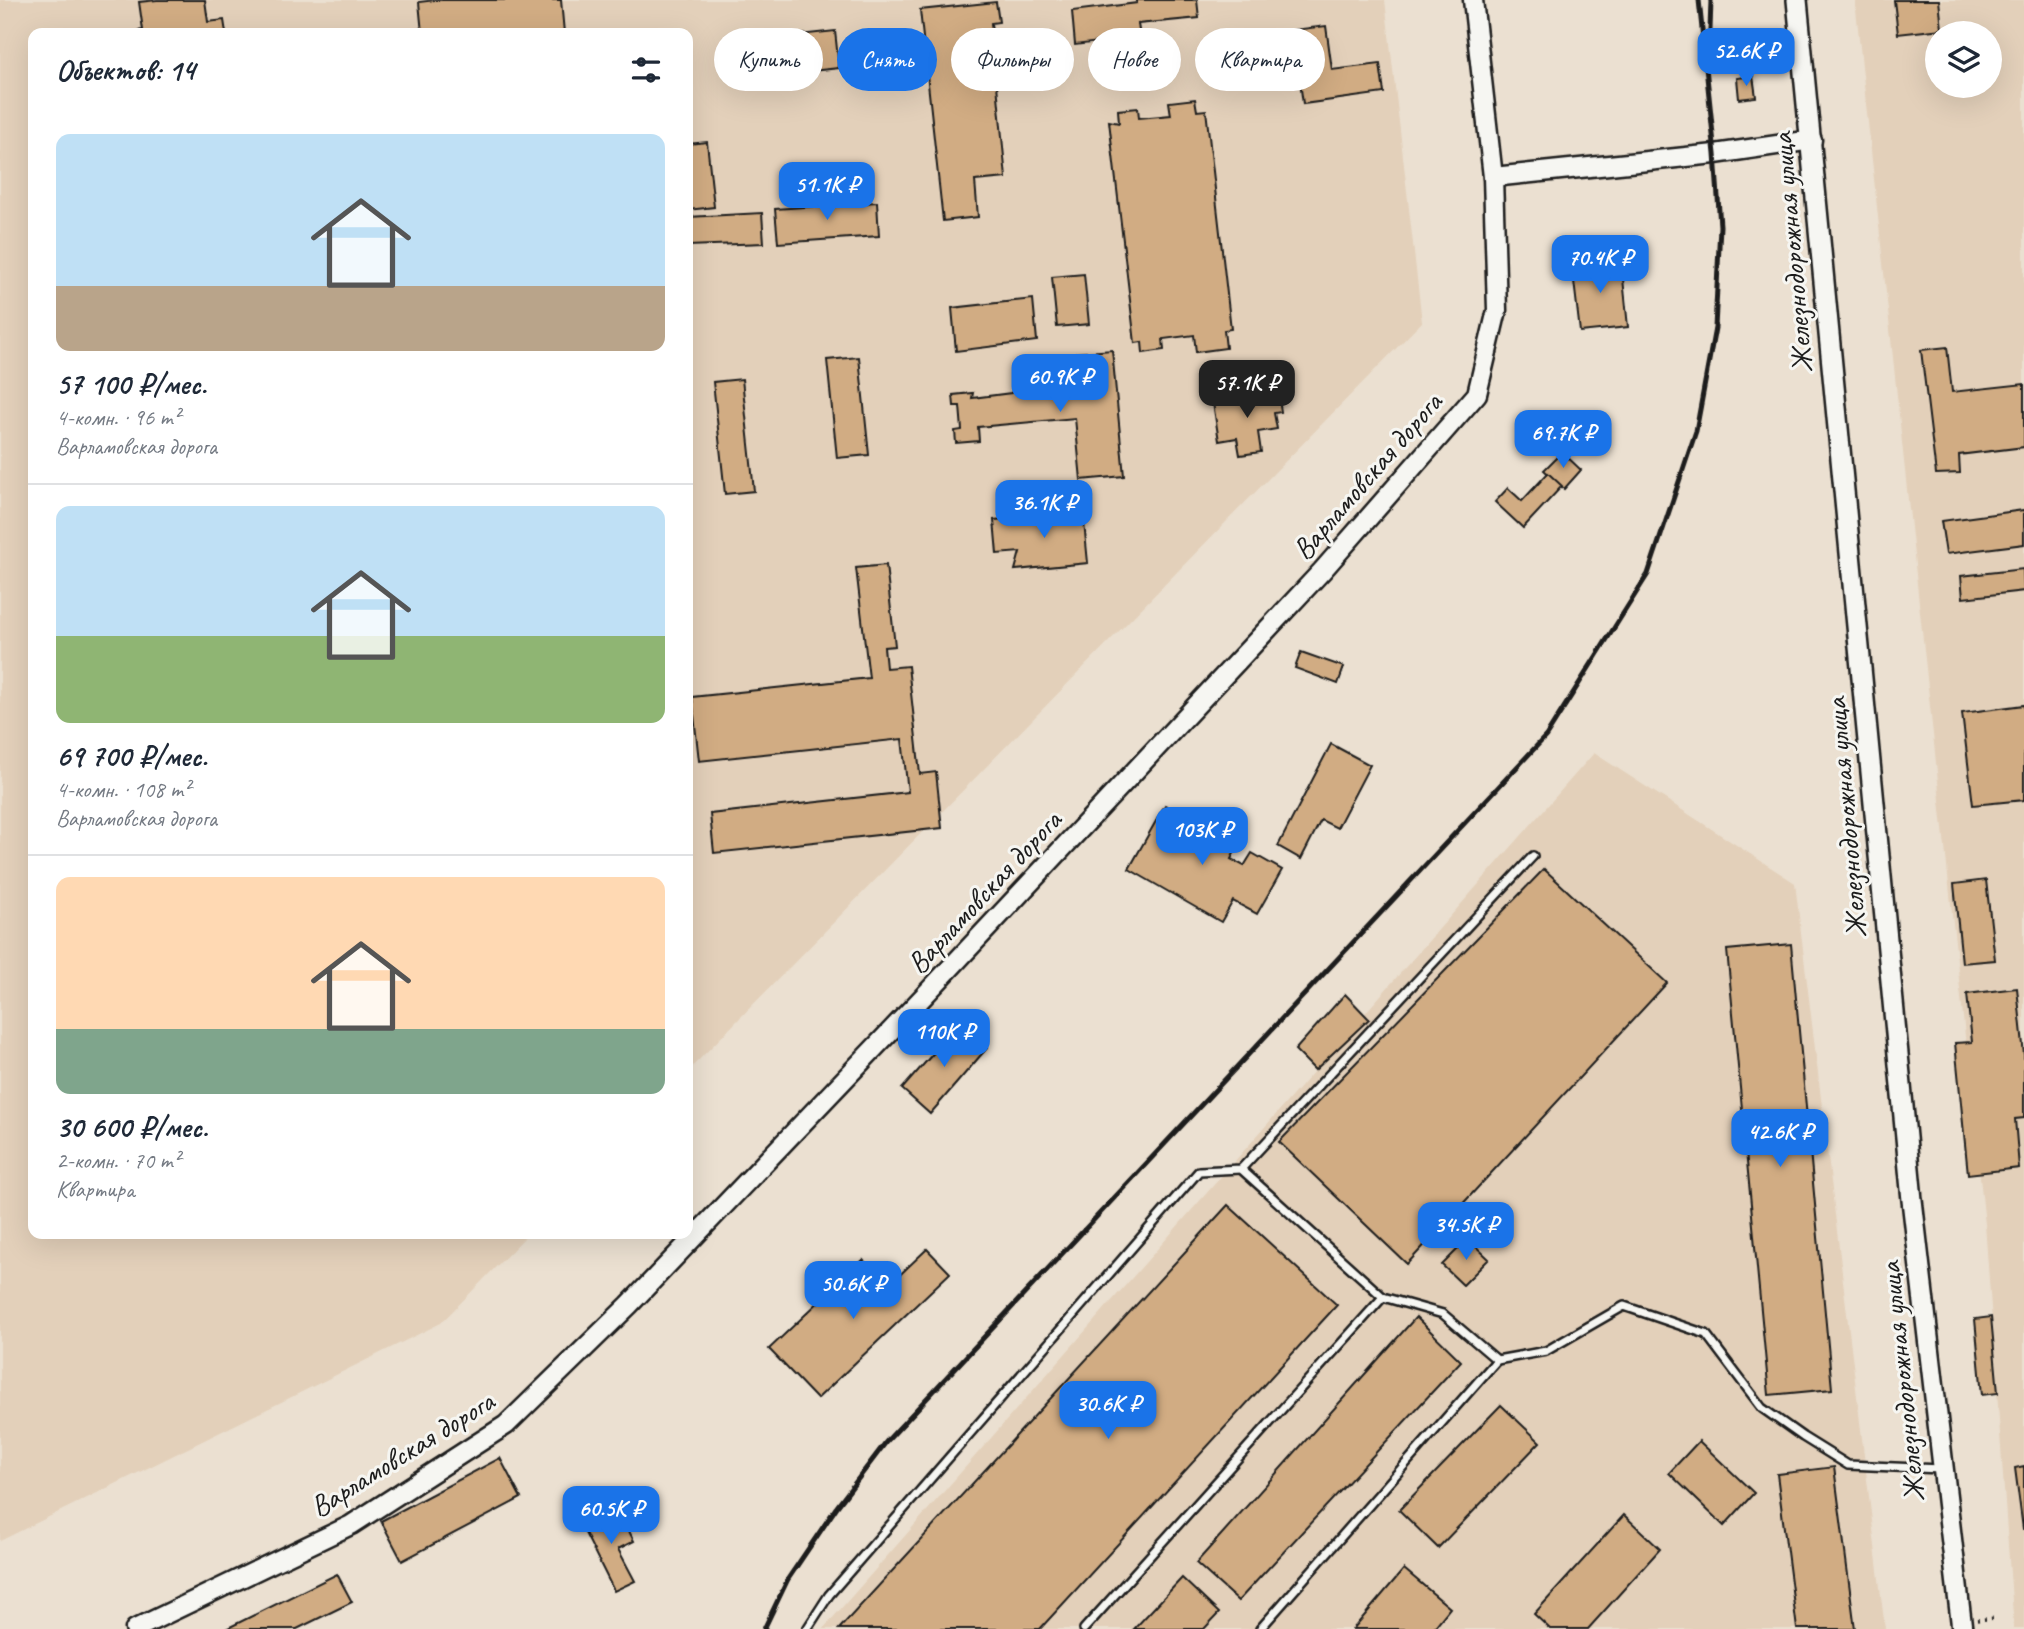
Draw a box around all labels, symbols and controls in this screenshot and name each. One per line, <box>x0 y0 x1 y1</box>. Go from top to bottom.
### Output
map controls <box>1925 21 2002 98</box>
button: layers <box>1925 21 2002 98</box>
chip: Купить <box>714 28 823 91</box>
chip: Снять <box>837 28 937 91</box>
chip: Фильтры <box>951 28 1074 91</box>
chip: Новое <box>1088 28 1181 91</box>
chip: Квартира <box>1195 28 1325 91</box>
pin: 52.6K ₽ <box>1681 28 1811 88</box>
text: 52.6K ₽ <box>1714 36 1778 65</box>
text: Объектов: 14 <box>56 51 195 89</box>
icon: filters <box>627 51 665 89</box>
street label: Железнодорожная улица <box>1762 129 1821 375</box>
pin: 51.1K ₽ <box>762 162 892 222</box>
text: 51.1K ₽ <box>795 170 859 199</box>
icon: home <box>298 180 424 306</box>
pin: 70.4K ₽ <box>1535 236 1665 295</box>
text: 70.4K ₽ <box>1568 243 1632 272</box>
pin: 60.9K ₽ <box>995 354 1125 414</box>
pin: 57.1K ₽ <box>1182 360 1312 420</box>
text: 60.9K ₽ <box>1028 362 1092 391</box>
text: 57 100 ₽/мес. <box>56 365 206 403</box>
text: 57.1K ₽ <box>1215 368 1279 397</box>
street label: Варламовская дорога <box>1284 383 1451 568</box>
text: 4-комн. · 96 m² <box>56 403 180 432</box>
pin: 69.7K ₽ <box>1498 410 1628 470</box>
text: 69.7K ₽ <box>1531 418 1595 447</box>
text: Варламовская дорога <box>56 432 217 461</box>
pin: 36.1K ₽ <box>979 480 1109 540</box>
text: 36.1K ₽ <box>1011 488 1077 517</box>
icon: home <box>298 552 424 678</box>
street label: Железнодорожная улица <box>1816 694 1875 940</box>
text: 69 700 ₽/мес. <box>56 737 207 775</box>
text: 4-комн. · 108 m² <box>56 775 190 804</box>
street label: Варламовская дорога <box>899 801 1071 982</box>
text: Варламовская дорога <box>56 804 217 833</box>
pin: 103K ₽ <box>1145 808 1259 867</box>
text: 103K ₽ <box>1172 815 1232 844</box>
icon: home <box>298 923 424 1049</box>
pin: 110K ₽ <box>887 1010 1001 1069</box>
text: 110K ₽ <box>914 1017 974 1046</box>
text: 30 600 ₽/мес. <box>56 1108 208 1146</box>
pin: 42.6K ₽ <box>1715 1110 1845 1169</box>
text: 42.6K ₽ <box>1747 1117 1813 1146</box>
text: 2-комн. · 70 m² <box>56 1146 180 1175</box>
text: Квартира <box>56 1175 134 1204</box>
pin: 34.5K ₽ <box>1401 1202 1531 1262</box>
text: 34.5K ₽ <box>1434 1210 1498 1239</box>
street label: Железнодорожная улица <box>1870 1258 1934 1504</box>
pin: 50.6K ₽ <box>788 1262 918 1321</box>
text: 50.6K ₽ <box>821 1269 885 1298</box>
street label: Варламовская дорога <box>303 1381 503 1526</box>
pin: 30.6K ₽ <box>1043 1382 1173 1441</box>
text: 30.6K ₽ <box>1075 1389 1141 1418</box>
pin: 60.5K ₽ <box>546 1486 676 1546</box>
text: 60.5K ₽ <box>579 1494 643 1523</box>

